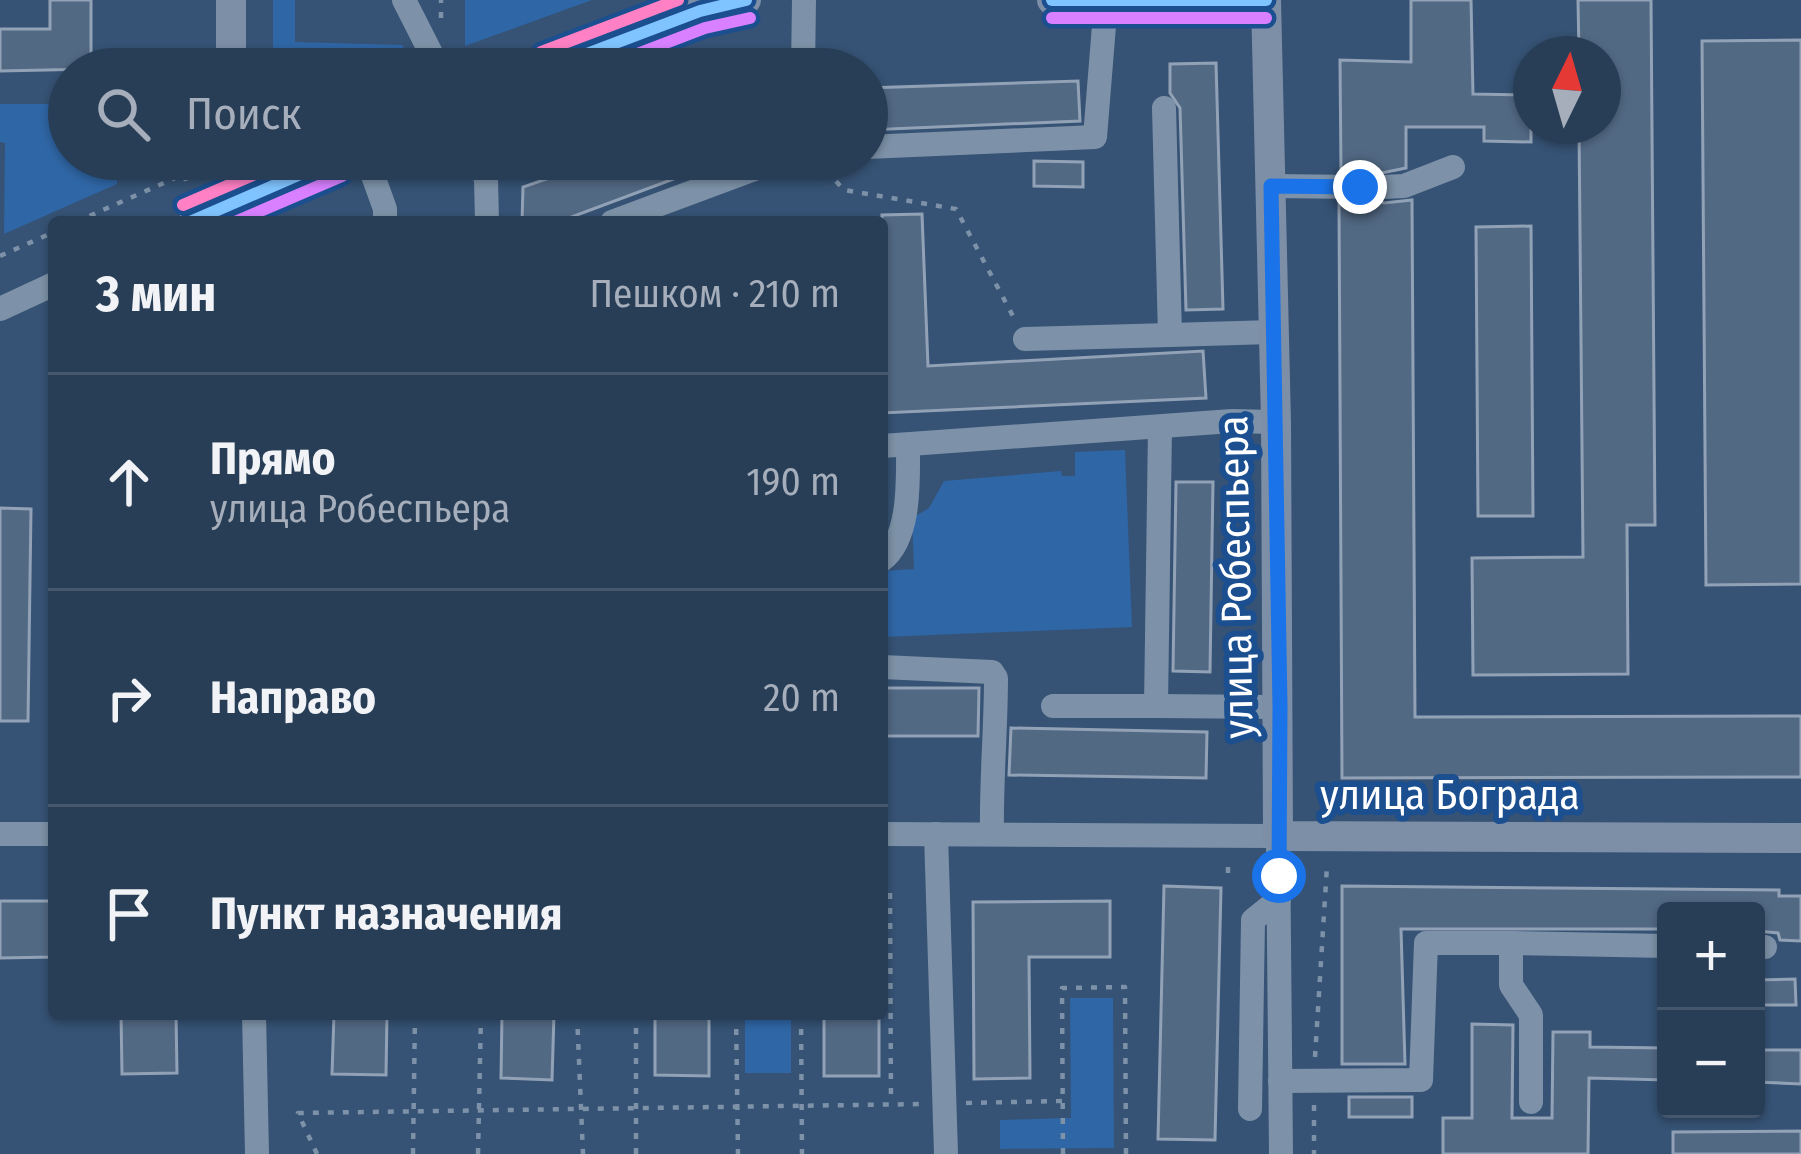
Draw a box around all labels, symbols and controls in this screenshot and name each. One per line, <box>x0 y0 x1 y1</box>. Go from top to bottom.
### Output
north arrow <box>1513 36 1621 144</box>
search box <box>48 48 888 180</box>
icon: search <box>90 81 156 147</box>
text: Поиск <box>186 87 301 141</box>
route end <box>1333 160 1387 214</box>
text: 3 мин <box>96 263 216 325</box>
text: Пешком · 210 m <box>590 271 840 317</box>
street label: улица Робеспьера <box>1208 415 1264 739</box>
text: Прямо <box>210 432 335 486</box>
icon: ahead <box>96 449 162 515</box>
text: 190 m <box>746 459 840 505</box>
text: улица Робеспьера <box>210 486 510 532</box>
icon: right <box>96 665 162 731</box>
text: Направо <box>210 671 376 725</box>
text: 20 m <box>763 675 840 721</box>
street label: улица Бограда <box>1320 770 1580 820</box>
route start <box>1252 849 1306 903</box>
icon: arrive <box>96 881 162 947</box>
text: Пункт назначения <box>210 887 563 941</box>
map controls <box>1657 902 1765 1118</box>
button: + <box>1657 902 1765 1010</box>
button: − <box>1657 1010 1765 1118</box>

